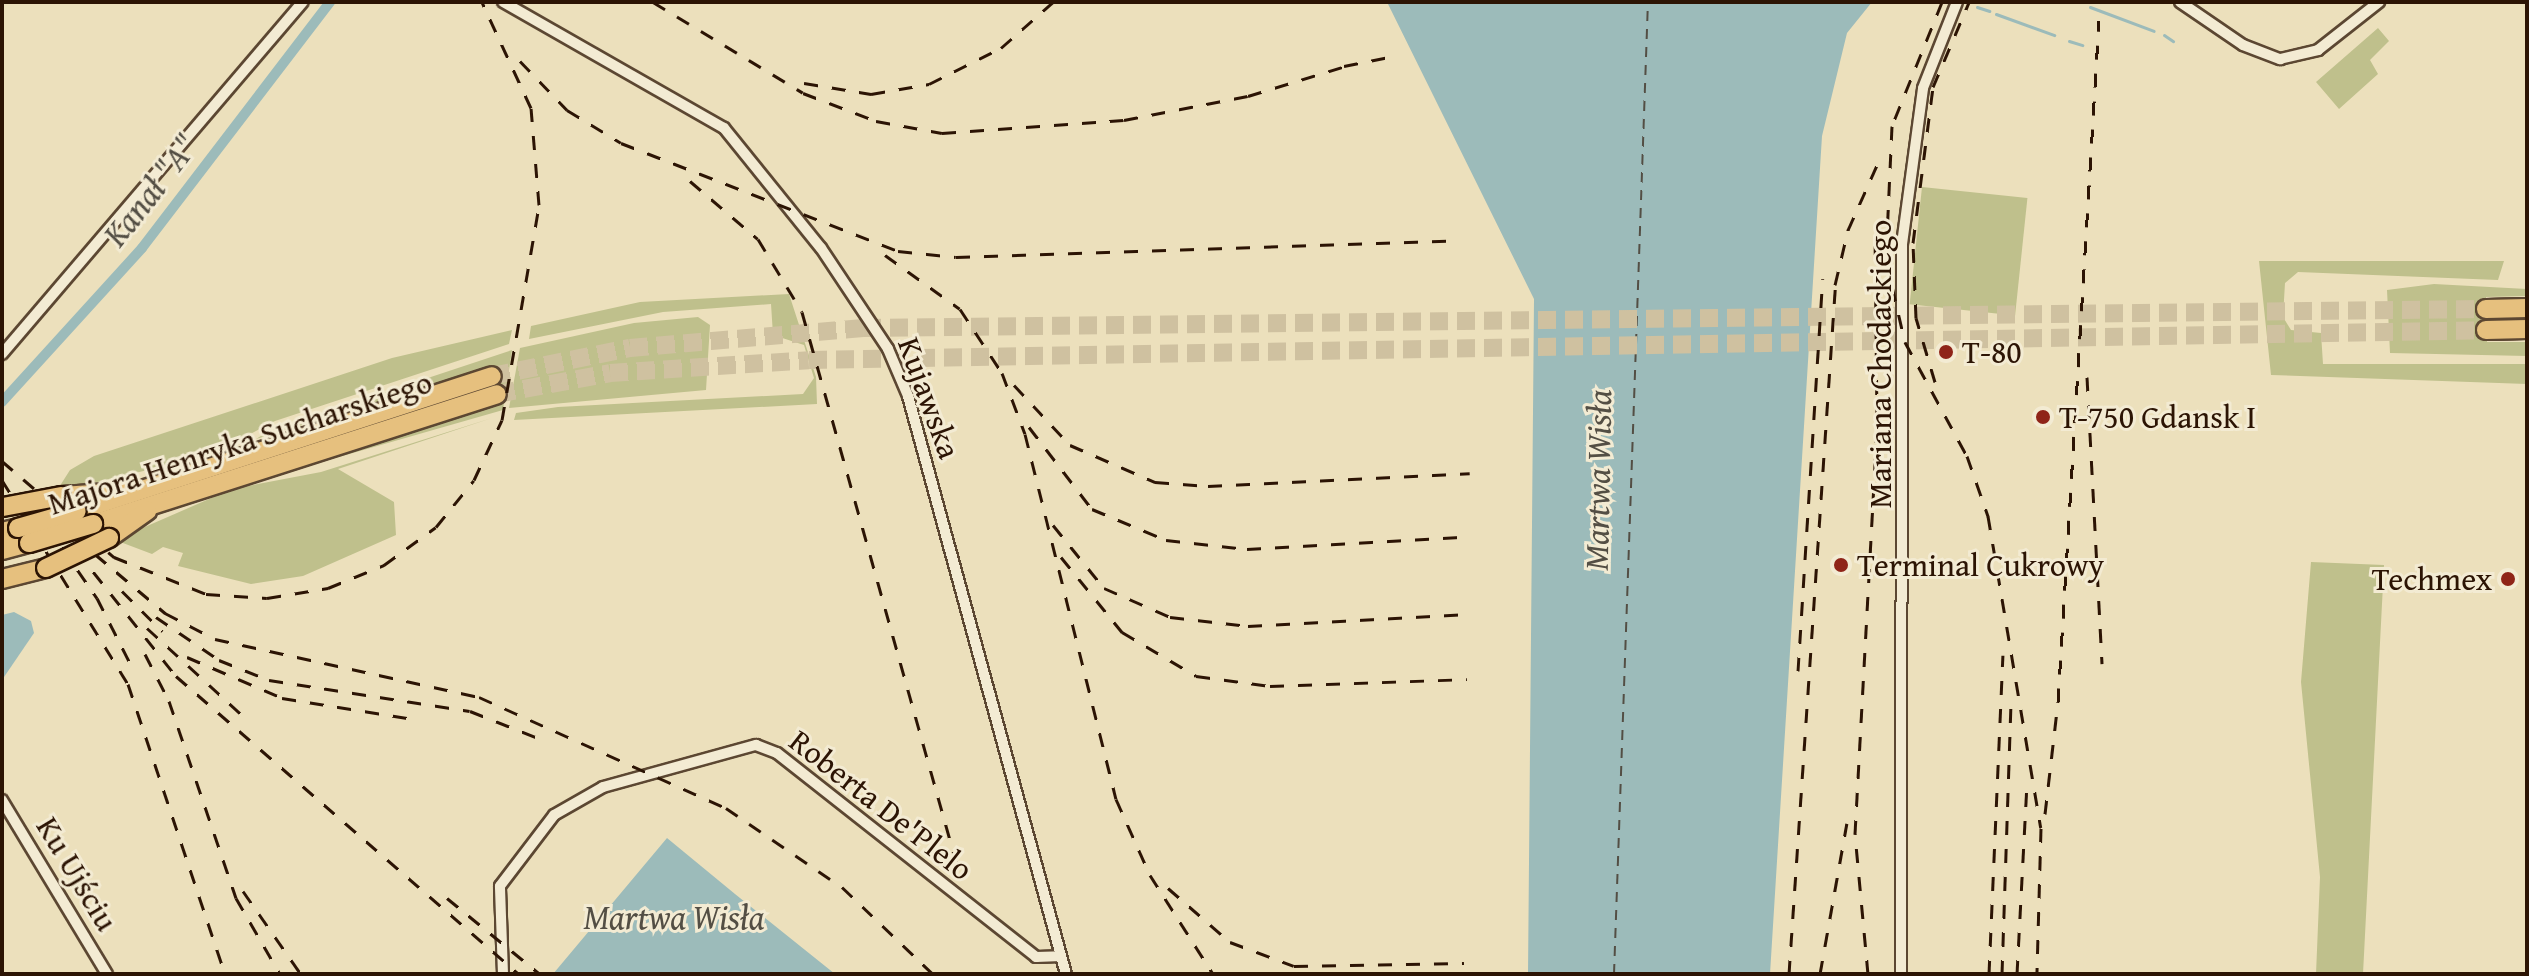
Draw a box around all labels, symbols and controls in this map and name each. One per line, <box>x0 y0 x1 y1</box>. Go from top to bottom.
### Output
water label: Kanał "A" <box>94 126 206 254</box>
street label: Mariana Chodackiego <box>1861 220 1899 508</box>
street label: Kujawska <box>889 332 969 464</box>
place label: T-80 <box>1962 333 2022 371</box>
marker: T-80 <box>1937 343 1955 361</box>
street label: Majora Henryka Sucharskiego <box>43 363 437 523</box>
water label: Martwa Wisła <box>1575 389 1619 571</box>
place label: T-750 Gdansk I <box>2059 398 2256 436</box>
marker: T-750 Gdansk I <box>2034 408 2052 426</box>
place label: Terminal Cukrowy <box>1857 546 2104 584</box>
marker: Terminal Cukrowy <box>1832 556 1850 574</box>
place label: Techmex <box>2372 560 2492 598</box>
marker: Techmex <box>2499 570 2517 588</box>
street label: Roberta De'Plelo <box>782 721 980 889</box>
street label: Ku Ujściu <box>28 810 126 938</box>
water label: Martwa Wisła <box>584 897 764 937</box>

